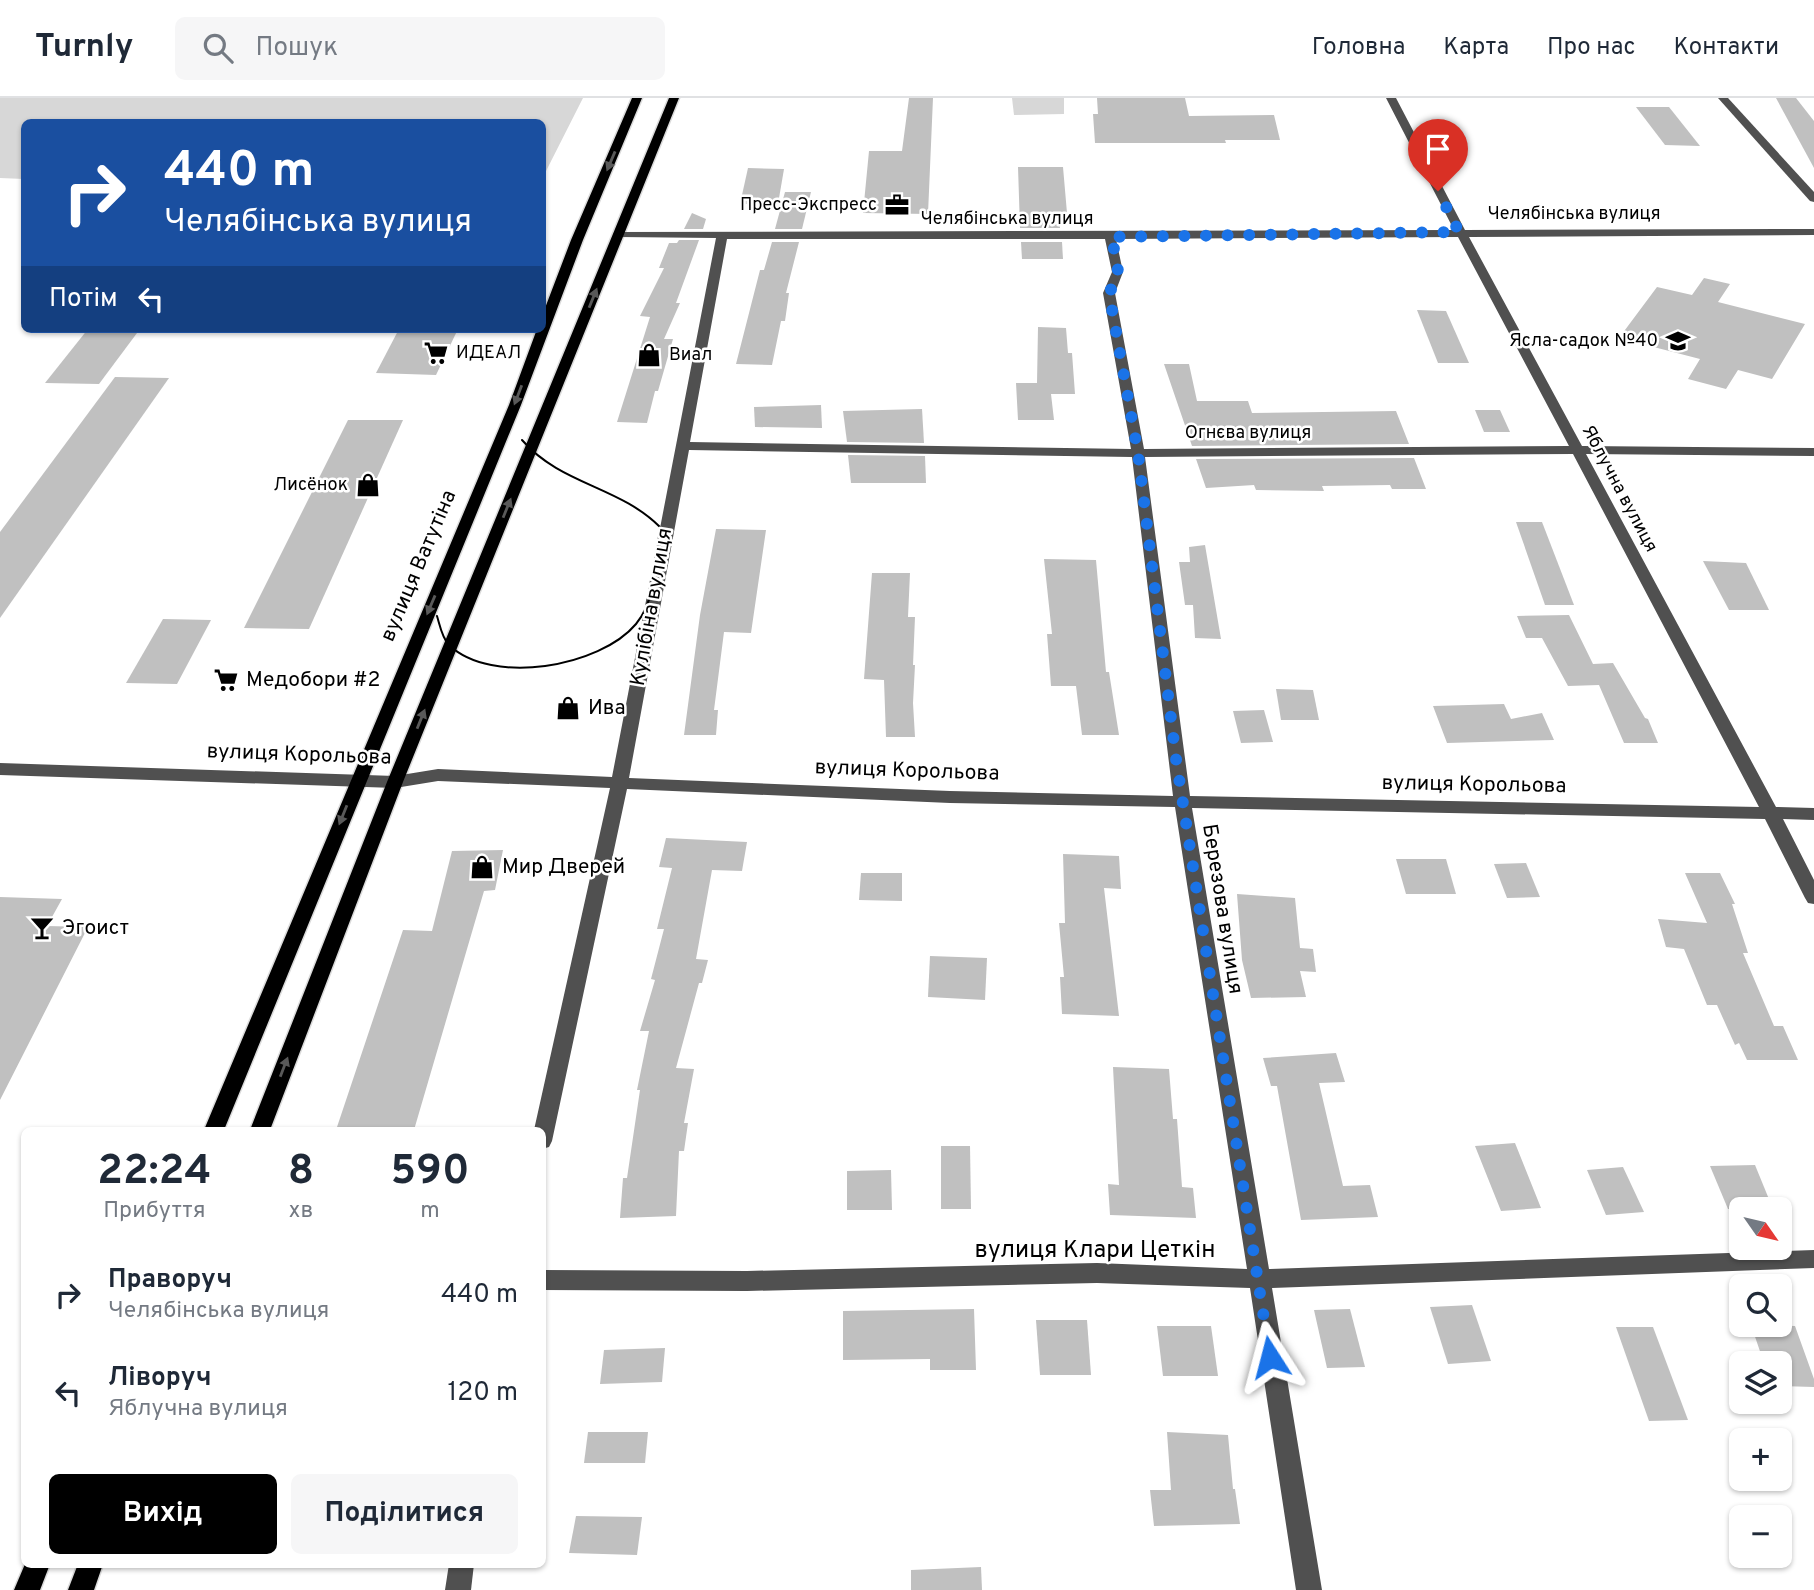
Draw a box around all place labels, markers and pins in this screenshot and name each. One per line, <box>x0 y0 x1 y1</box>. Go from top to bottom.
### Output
pin <box>1408 119 1468 191</box>
office icon: Пресс-Экспресс <box>883 191 911 219</box>
place label: Пресс-Экспресс <box>740 194 877 217</box>
school or university icon: Ясла-садок №40 <box>1664 327 1692 355</box>
place label: Ясла-садок №40 <box>1509 330 1658 353</box>
supermarket icon: ИДЕАЛ <box>422 339 450 367</box>
shop icon: Виал <box>635 341 663 369</box>
place label: ИДЕАЛ <box>456 342 521 365</box>
place label: Виал <box>669 344 712 367</box>
shop icon: Лисёнок <box>354 471 382 499</box>
place label: Лисёнок <box>273 474 348 497</box>
supermarket icon: Медобори #2 <box>212 666 240 694</box>
place label: Медобори #2 <box>246 667 380 694</box>
shop icon: Ива <box>554 694 582 722</box>
place label: Ива <box>588 695 626 722</box>
shop icon: Мир Дверей <box>468 853 496 881</box>
place label: Мир Дверей <box>502 854 625 881</box>
bar icon: Эгоист <box>28 914 56 942</box>
place label: Эгоист <box>62 915 129 942</box>

